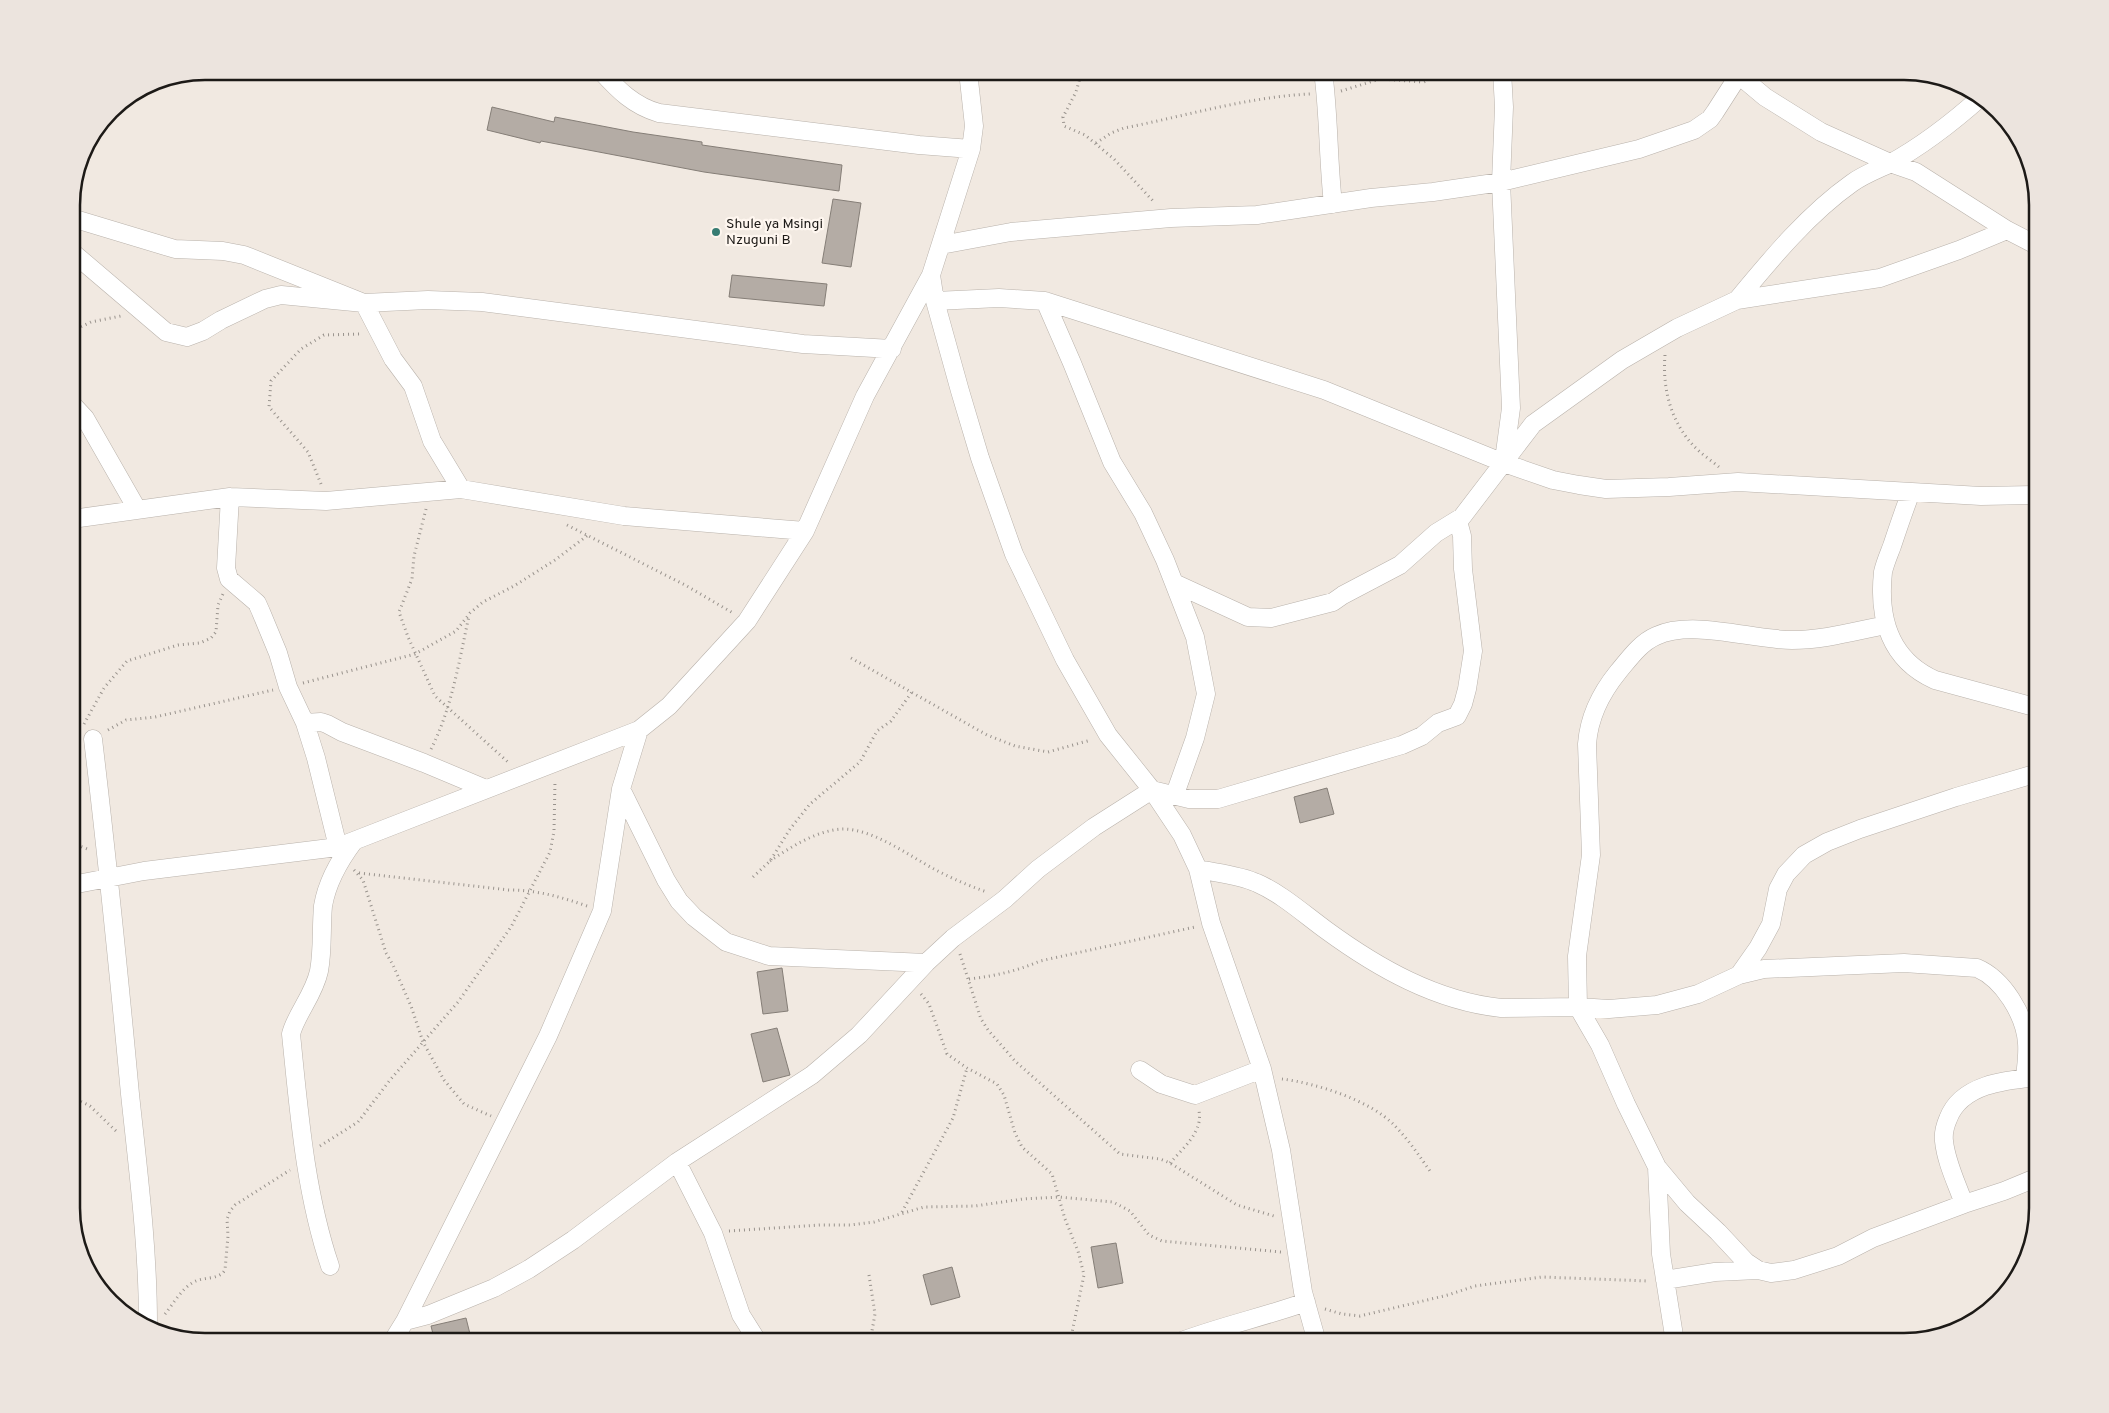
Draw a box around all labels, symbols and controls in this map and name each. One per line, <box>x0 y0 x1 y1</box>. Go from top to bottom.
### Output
place label: Shule ya Msingi Nzuguni B <box>726 216 823 249</box>
marker: Shule ya Msingi Nzuguni B <box>710 226 722 238</box>

